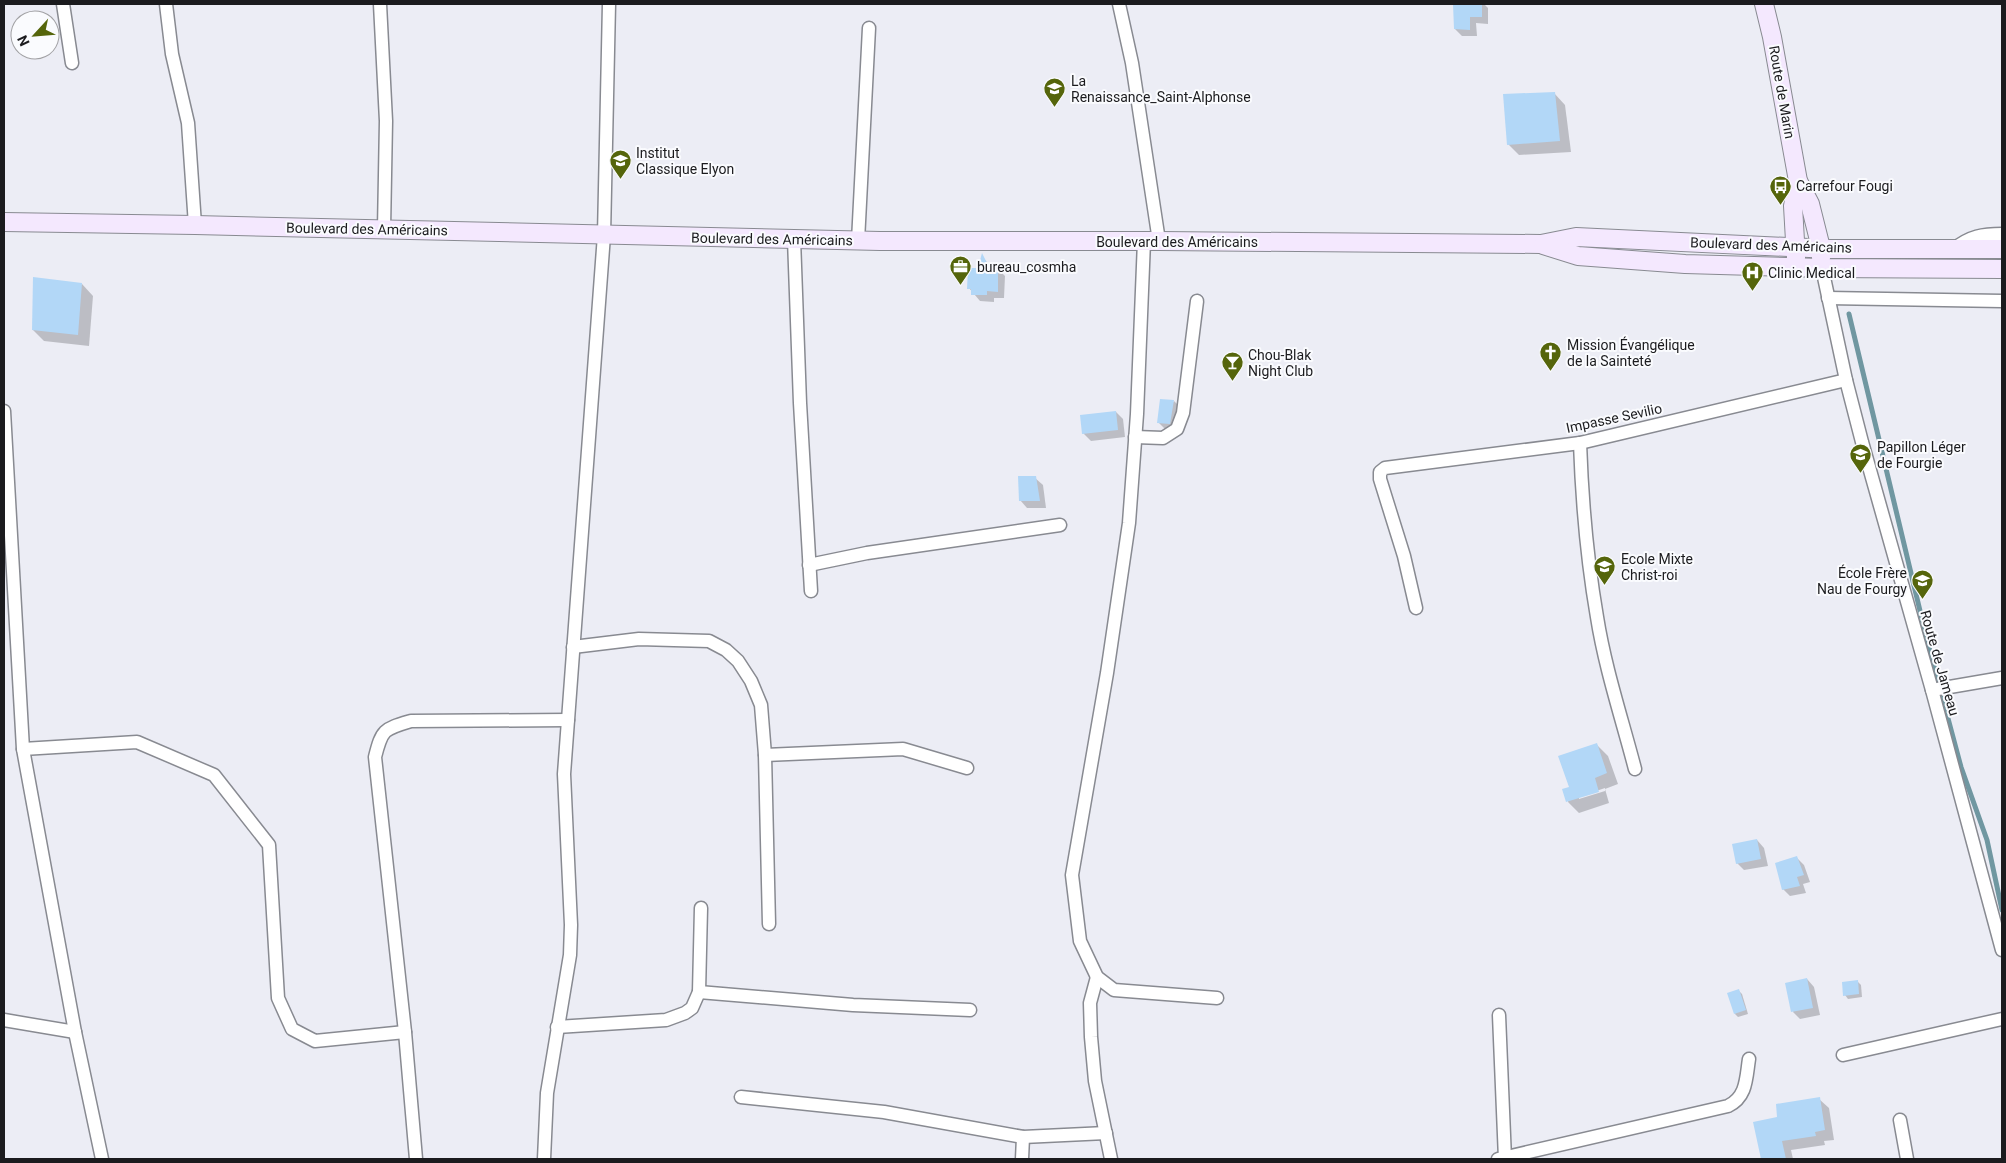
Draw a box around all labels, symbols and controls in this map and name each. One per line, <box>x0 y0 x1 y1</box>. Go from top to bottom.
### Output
north arrow <box>10 10 60 60</box>
text: N <box>14 33 33 49</box>
street label: Route de Marin <box>1766 44 1798 140</box>
place label: La Renaissance_Saint-Alphonse <box>1071 73 1251 105</box>
school or university icon: La Renaissance_Saint-Alphonse <box>1043 77 1067 108</box>
place label: Institut Classique Elyon <box>636 145 734 177</box>
school or university icon: Institut Classique Elyon <box>608 149 632 180</box>
bus stop icon: Carrefour Fougi <box>1768 174 1792 205</box>
place label: Carrefour Fougi <box>1796 178 1893 194</box>
street label: Boulevard des Américains <box>286 220 448 238</box>
street label: Boulevard des Américains <box>691 230 853 248</box>
street label: Boulevard des Américains <box>1096 234 1258 250</box>
street label: Boulevard des Américains <box>1690 234 1852 256</box>
office icon: bureau_cosmha <box>949 255 973 286</box>
place label: bureau_cosmha <box>977 259 1076 275</box>
hospital icon: Clinic Medical <box>1740 261 1764 292</box>
place label: Clinic Medical <box>1768 265 1855 281</box>
place label: Mission Évangélique de la Sainteté <box>1567 336 1695 369</box>
church icon: Mission Évangélique de la Sainteté <box>1539 341 1563 372</box>
place label: Chou-Blak Night Club <box>1248 347 1313 379</box>
bar icon: Chou-Blak Night Club <box>1220 351 1244 382</box>
street label: Impasse Sevilio <box>1565 400 1663 436</box>
place label: Papillon Léger de Fourgie <box>1877 439 1966 471</box>
school or university icon: Papillon Léger de Fourgie <box>1849 443 1873 474</box>
place label: Ecole Mixte Christ-roi <box>1621 551 1693 583</box>
school or university icon: Ecole Mixte Christ-roi <box>1593 555 1617 586</box>
place label: École Frère Nau de Fourgy <box>1817 564 1907 597</box>
school or university icon: École Frère Nau de Fourgy <box>1911 569 1935 600</box>
street label: Route de Jameau <box>1917 608 1963 718</box>

